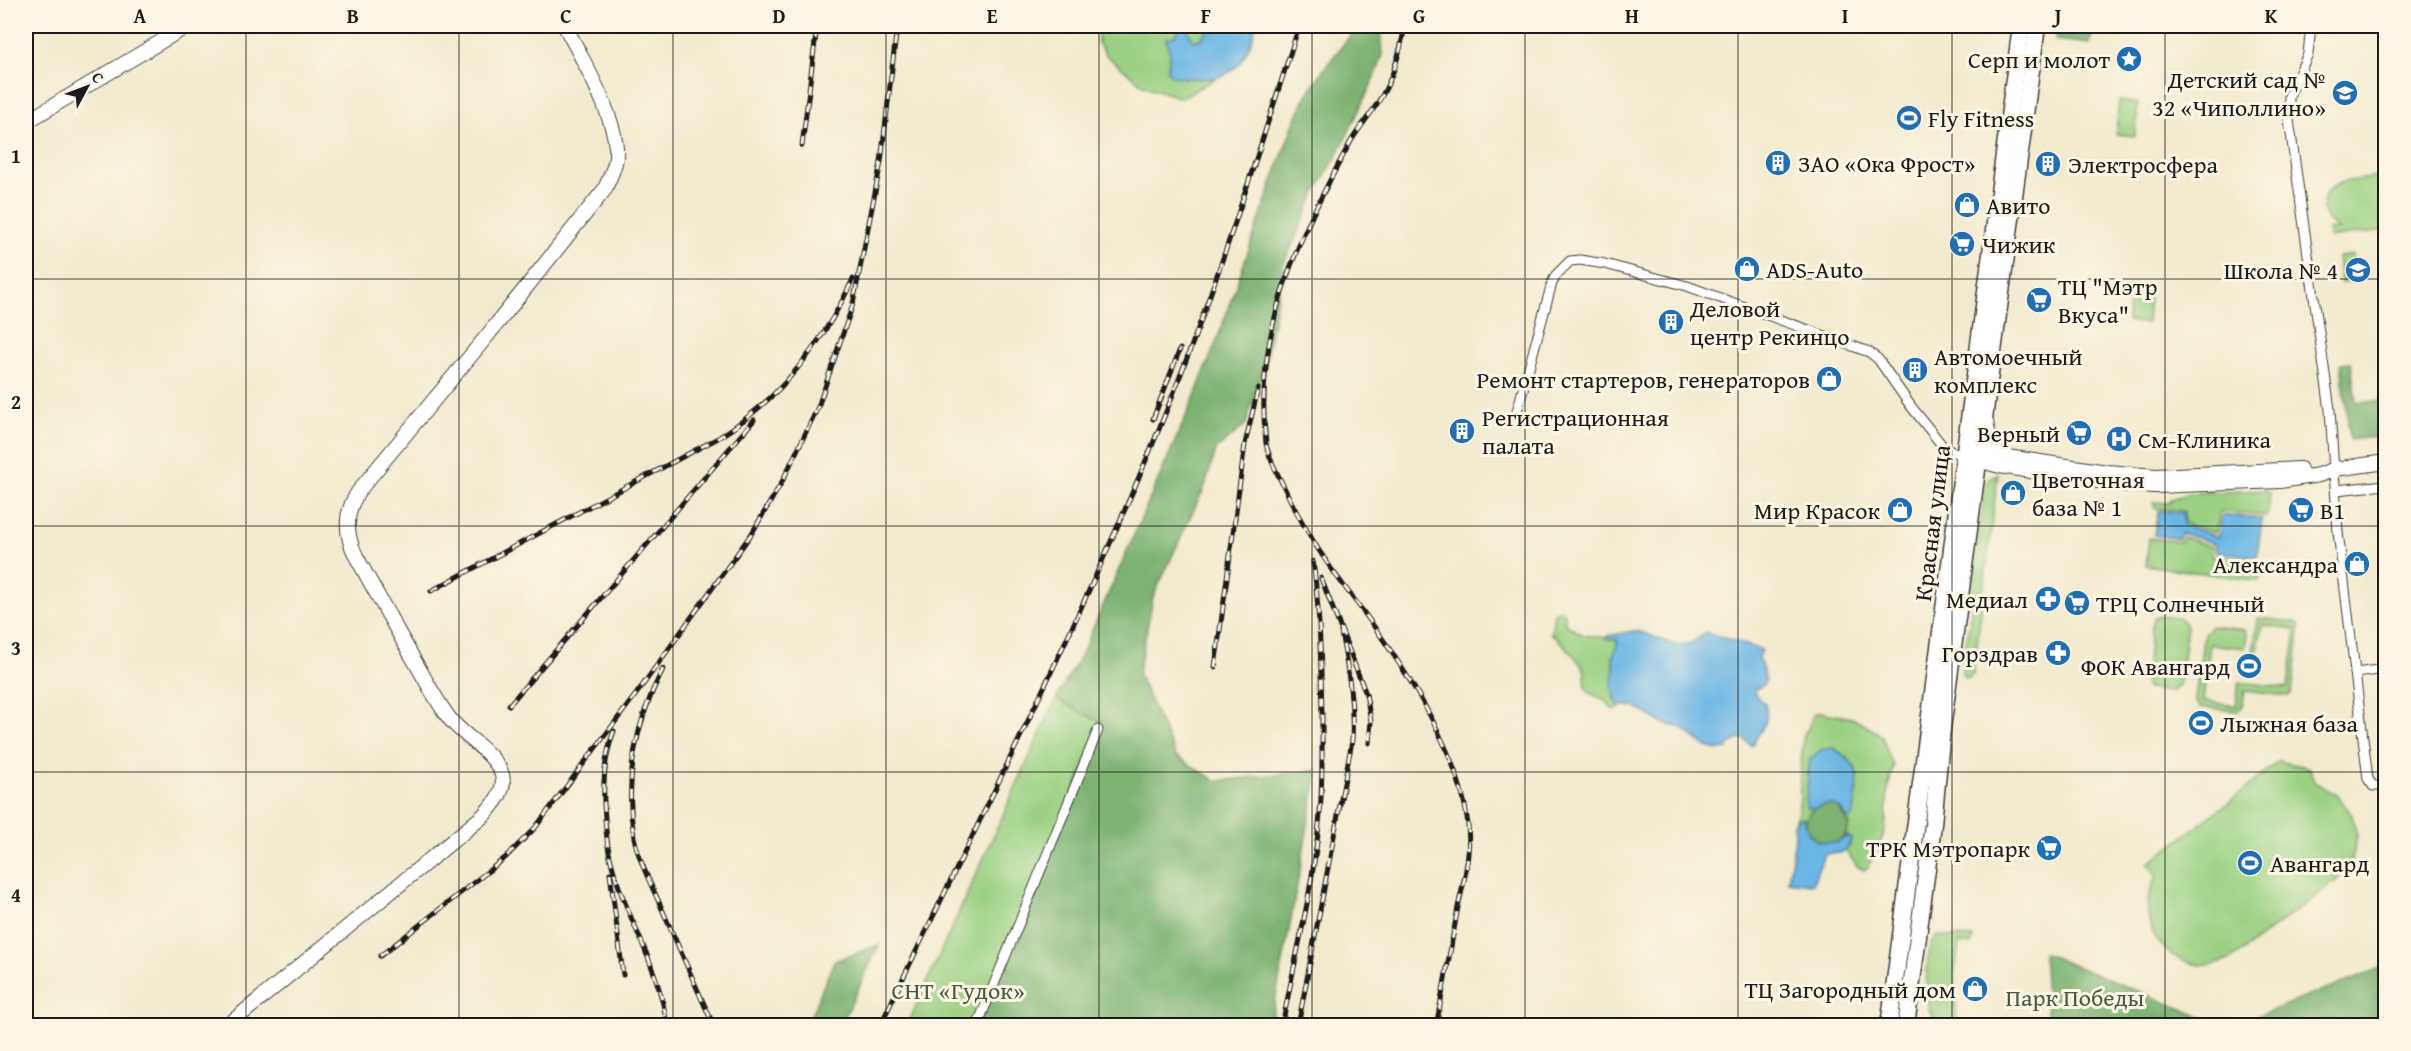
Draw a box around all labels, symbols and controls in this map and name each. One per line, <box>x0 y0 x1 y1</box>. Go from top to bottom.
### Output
text: A <box>134 1 147 30</box>
text: B <box>347 1 359 30</box>
text: C <box>560 1 572 30</box>
text: D <box>772 1 786 30</box>
text: E <box>987 1 998 30</box>
text: F <box>1201 1 1211 30</box>
text: G <box>1413 1 1425 30</box>
text: H <box>1625 1 1639 30</box>
text: I <box>1842 1 1848 30</box>
text: J <box>2052 1 2062 30</box>
text: K <box>2265 1 2278 30</box>
place label: Серп и молот <box>1968 42 2110 77</box>
place icon: Серп и молот <box>2114 44 2144 74</box>
north arrow <box>57 57 117 117</box>
place label: Детский сад № 32 «Чиполлино» <box>2152 62 2326 125</box>
text: С <box>86 66 110 88</box>
school or university icon: Детский сад № 32 «Чиполлино» <box>2330 78 2360 108</box>
place label: Fly Fitness <box>1928 101 2034 136</box>
sports icon: Fly Fitness <box>1894 103 1924 133</box>
text: 1 <box>11 141 21 170</box>
place label: ЗАО «Ока Фрост» <box>1798 146 1975 181</box>
place label: Электросфера <box>2068 147 2218 182</box>
building icon: ЗАО «Ока Фрост» <box>1763 148 1793 178</box>
building icon: Электросфера <box>2033 149 2063 179</box>
place label: Авито <box>1986 188 2050 223</box>
shop icon: Авито <box>1952 190 1982 220</box>
place label: Чижик <box>1982 227 2056 262</box>
supermarket icon: Чижик <box>1947 229 1977 259</box>
place label: ADS-Auto <box>1766 252 1863 287</box>
place label: Школа № 4 <box>2224 253 2338 288</box>
shop icon: ADS-Auto <box>1732 254 1762 284</box>
school or university icon: Школа № 4 <box>2343 255 2373 285</box>
place label: ТЦ "Мэтр Вкуса" <box>2058 269 2157 332</box>
supermarket icon: ТЦ "Мэтр Вкуса" <box>2024 285 2054 315</box>
place label: Деловой центр Рекинцо <box>1689 291 1849 354</box>
building icon: Деловой центр Рекинцо <box>1656 307 1686 337</box>
place label: Автомоечный комплекс <box>1934 339 2083 402</box>
building icon: Автомоечный комплекс <box>1900 355 1930 385</box>
place label: Ремонт стартеров, генераторов <box>1476 362 1810 397</box>
shop icon: Ремонт стартеров, генераторов <box>1814 364 1844 394</box>
text: 2 <box>11 387 21 416</box>
place label: Регистрационная палата <box>1482 400 1669 463</box>
building icon: Регистрационная палата <box>1447 416 1477 446</box>
place label: Верный <box>1977 416 2060 451</box>
supermarket icon: Верный <box>2064 418 2094 448</box>
place label: См-Клиника <box>2138 422 2271 457</box>
hospital icon: См-Клиника <box>2104 424 2134 454</box>
street label: Красная улица <box>1905 442 1959 603</box>
place label: Цветочная база № 1 <box>2032 462 2145 525</box>
shop icon: Цветочная база № 1 <box>1998 478 2028 508</box>
place label: Мир Красок <box>1754 493 1880 528</box>
place label: В1 <box>2320 493 2345 528</box>
shop icon: Мир Красок <box>1885 495 1915 525</box>
supermarket icon: В1 <box>2286 495 2316 525</box>
place label: Александра <box>2213 547 2339 582</box>
shop icon: Александра <box>2342 549 2372 579</box>
place label: Медиал <box>1946 582 2028 617</box>
pharmacy icon: Медиал <box>2033 584 2063 614</box>
place label: ТРЦ Солнечный <box>2096 586 2265 621</box>
supermarket icon: ТРЦ Солнечный <box>2062 588 2092 618</box>
text: 3 <box>11 633 21 662</box>
place label: Горздрав <box>1942 636 2038 671</box>
pharmacy icon: Горздрав <box>2043 638 2073 668</box>
place label: ФОК Авангард <box>2081 649 2230 684</box>
sports icon: ФОК Авангард <box>2234 651 2264 681</box>
place label: Лыжная база <box>2220 706 2359 741</box>
sports icon: Лыжная база <box>2186 708 2216 738</box>
place label: ТРК Мэтропарк <box>1866 831 2030 866</box>
supermarket icon: ТРК Мэтропарк <box>2034 833 2064 863</box>
place label: Авангард <box>2270 846 2369 881</box>
sports icon: Авангард <box>2235 848 2265 878</box>
text: 4 <box>11 880 21 909</box>
place label: ТЦ Загородный дом <box>1745 972 1956 1007</box>
park label: СНТ «Гудок» <box>891 973 1025 1008</box>
shop icon: ТЦ Загородный дом <box>1960 974 1990 1004</box>
park label: Парк Победы <box>2006 980 2145 1015</box>

